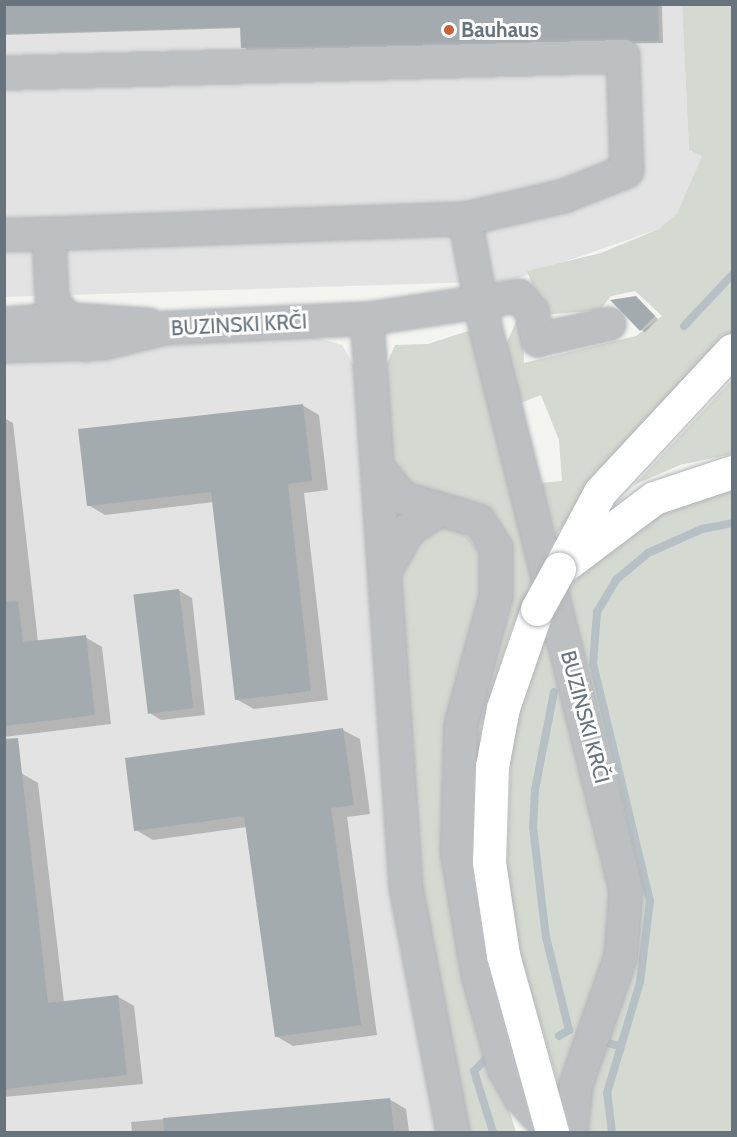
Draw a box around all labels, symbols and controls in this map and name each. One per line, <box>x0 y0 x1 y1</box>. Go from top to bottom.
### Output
place label: Bauhaus <box>461 17 539 43</box>
marker: Bauhaus <box>442 23 456 37</box>
street label: BUZINSKI KRČI <box>170 309 308 341</box>
street label: BUZINSKI KRČI <box>555 648 615 786</box>

